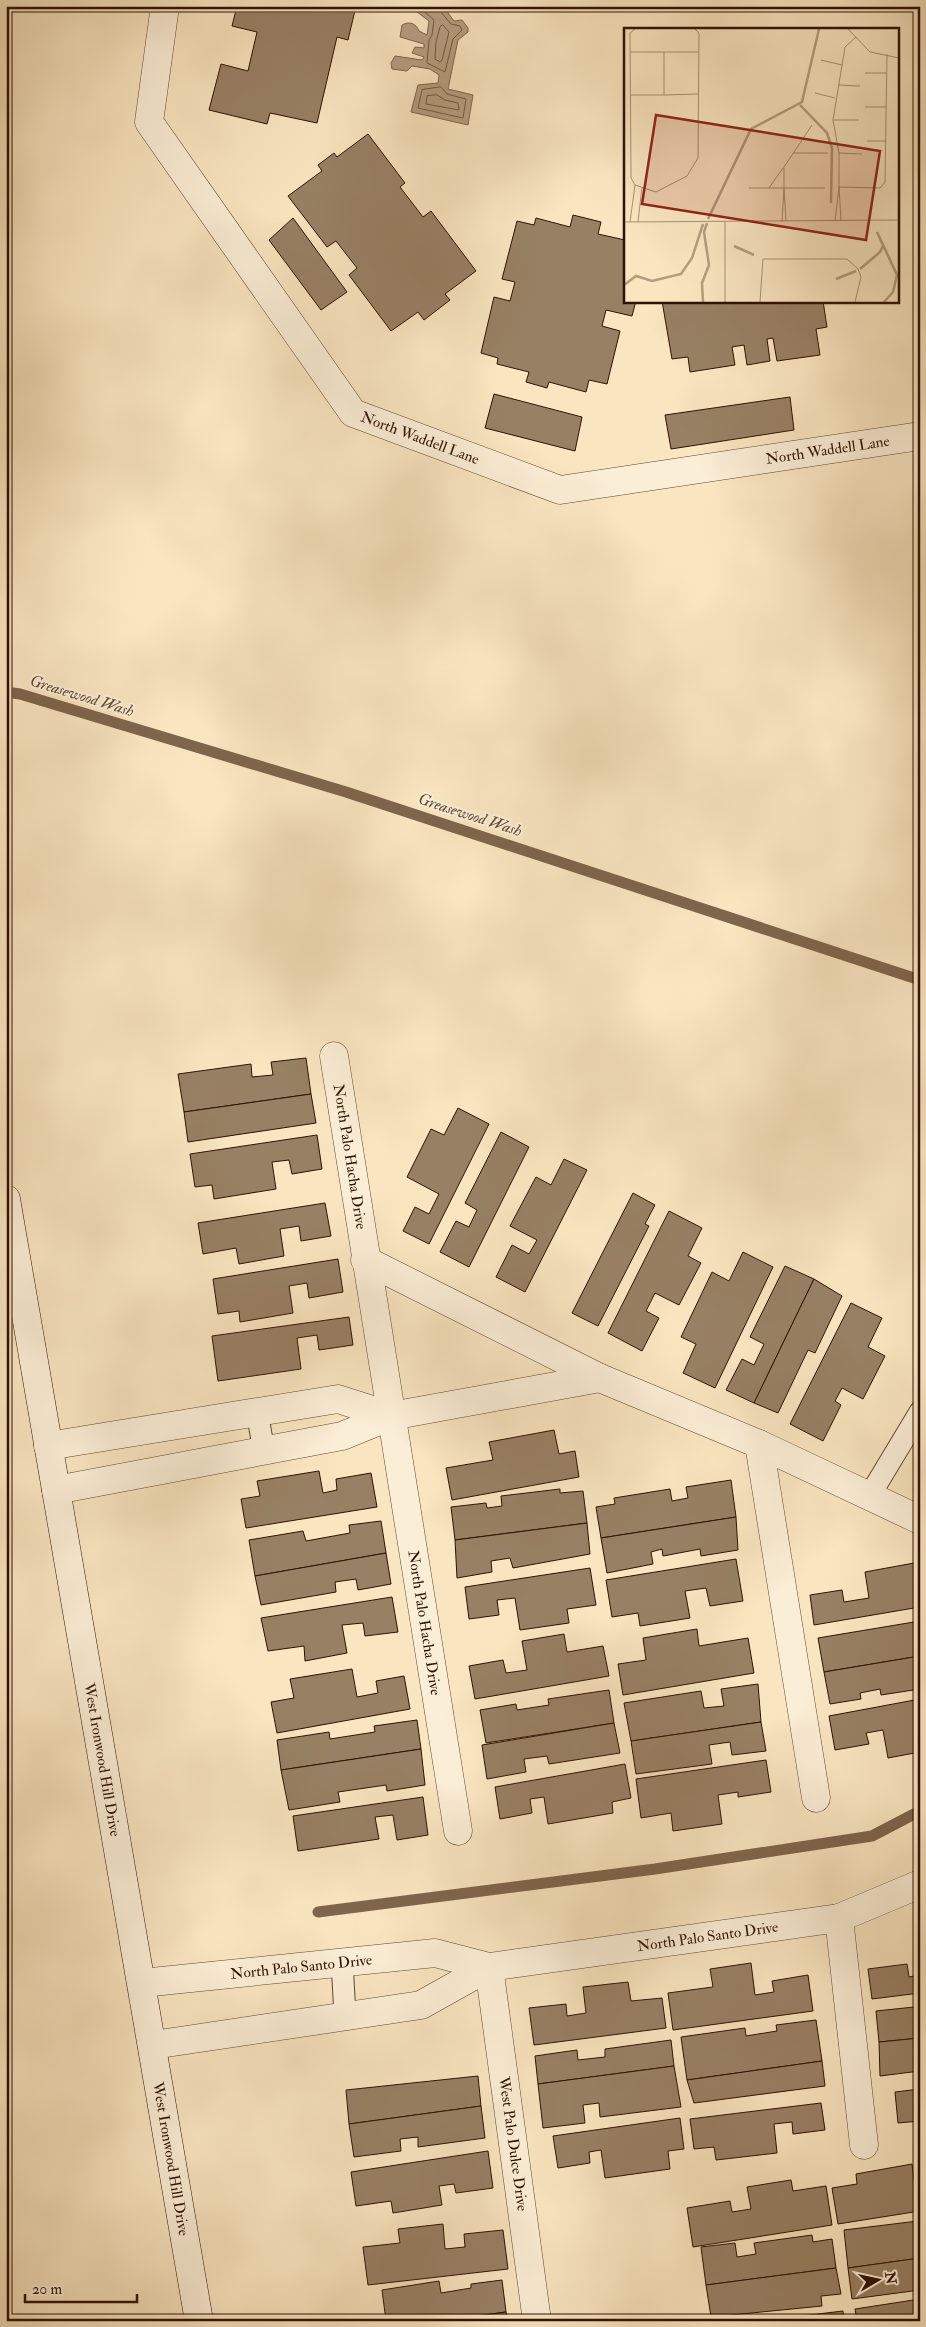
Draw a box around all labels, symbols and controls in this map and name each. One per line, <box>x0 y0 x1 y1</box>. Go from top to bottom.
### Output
inset map <box>624 28 898 302</box>
street label: North Waddell Lane <box>358 407 482 469</box>
street label: North Waddell Lane <box>764 431 891 469</box>
water label: Greasewood Wash <box>28 671 136 721</box>
water label: Greasewood Wash <box>416 789 524 841</box>
street label: North Palo Hacha Drive <box>329 1083 371 1231</box>
street label: North Palo Hacha Drive <box>404 1549 446 1697</box>
street label: West Ironwood Hill Drive <box>80 1681 125 1838</box>
street label: North Palo Santo Drive <box>636 1917 779 1956</box>
street label: North Palo Santo Drive <box>229 1950 373 1983</box>
street label: West Palo Dulce Drive <box>494 2075 532 2212</box>
street label: West Ironwood Hill Drive <box>148 2080 194 2237</box>
north arrow <box>854 2254 904 2304</box>
text: N <box>881 2270 900 2286</box>
scale bar <box>25 2272 138 2304</box>
text: 20 m <box>32 2280 62 2299</box>

